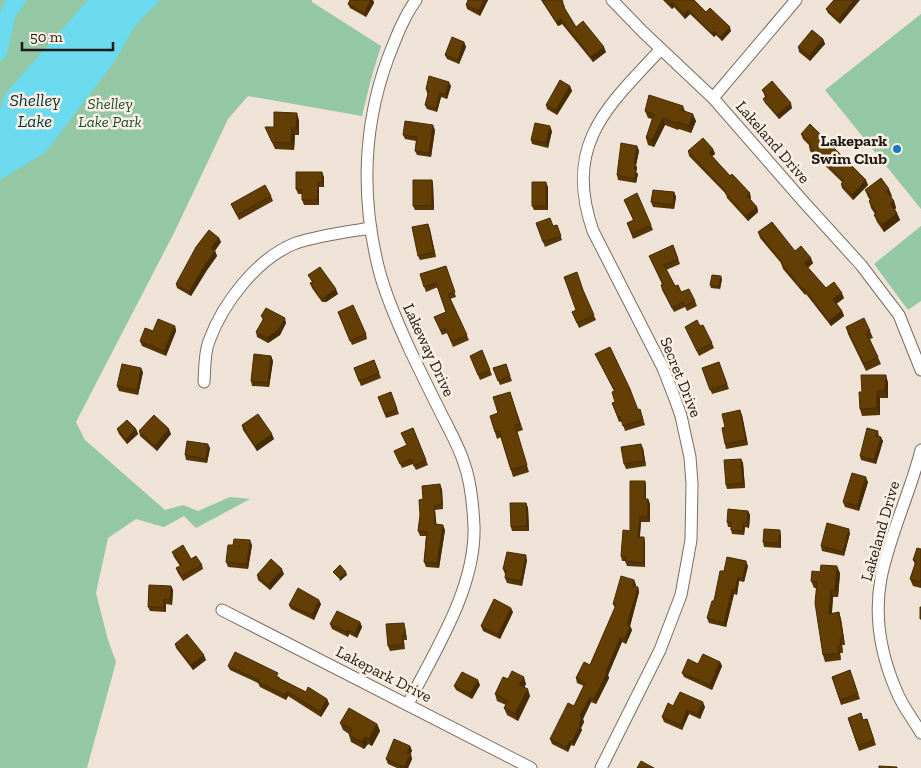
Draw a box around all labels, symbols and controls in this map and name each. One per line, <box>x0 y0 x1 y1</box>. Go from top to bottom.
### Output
scale bar <box>22 20 114 52</box>
text: 50 m <box>30 28 63 46</box>
water label: Shelley Lake <box>9 89 61 132</box>
park label: Shelley Lake Park <box>78 94 142 131</box>
street label: Lakeland Drive <box>732 97 814 187</box>
place label: Lakepark Swim Club <box>811 131 887 168</box>
marker: Lakepark Swim Club <box>891 143 903 155</box>
street label: Lakeway Drive <box>399 300 459 400</box>
street label: Secret Drive <box>656 334 706 420</box>
street label: Lakeland Drive <box>857 479 903 583</box>
street label: Lakepark Drive <box>333 642 435 706</box>

